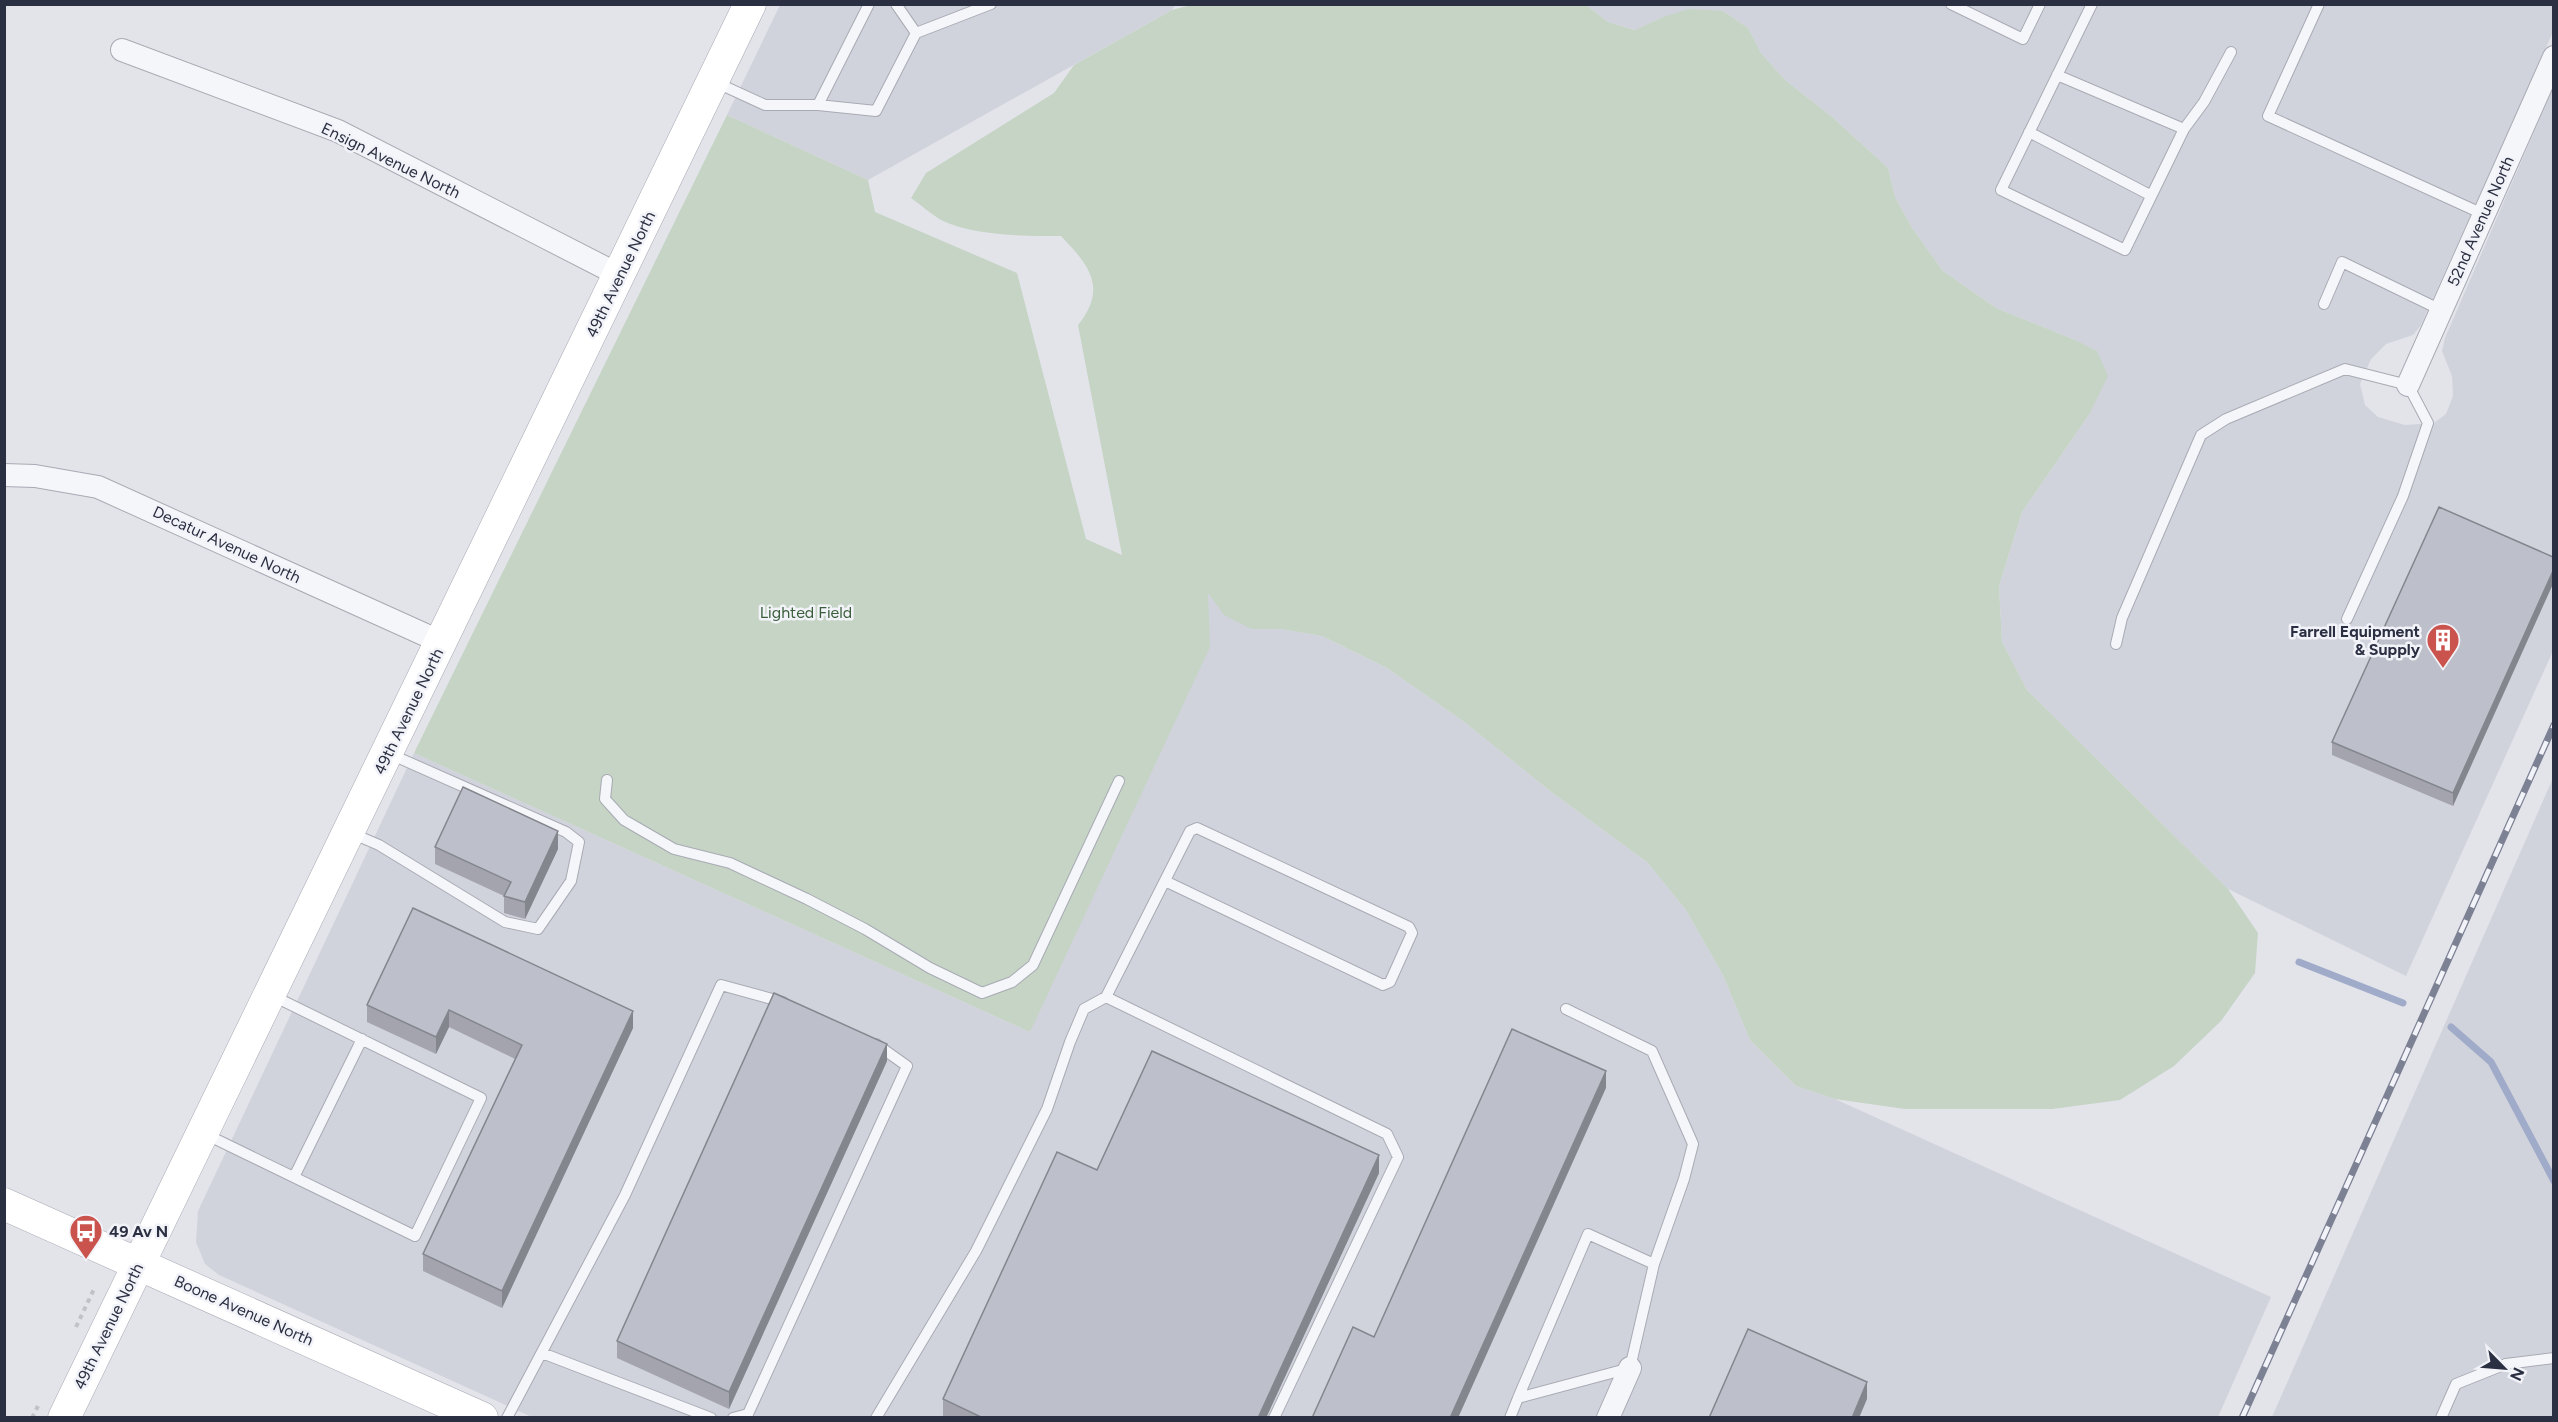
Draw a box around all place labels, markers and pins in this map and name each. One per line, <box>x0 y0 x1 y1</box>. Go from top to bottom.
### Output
place label: Farrell Equipment & Supply <box>2290 622 2421 659</box>
building icon: Farrell Equipment & Supply <box>2425 622 2461 669</box>
bus stop icon: 49 Av N <box>68 1213 104 1260</box>
place label: 49 Av N <box>109 1222 168 1241</box>

